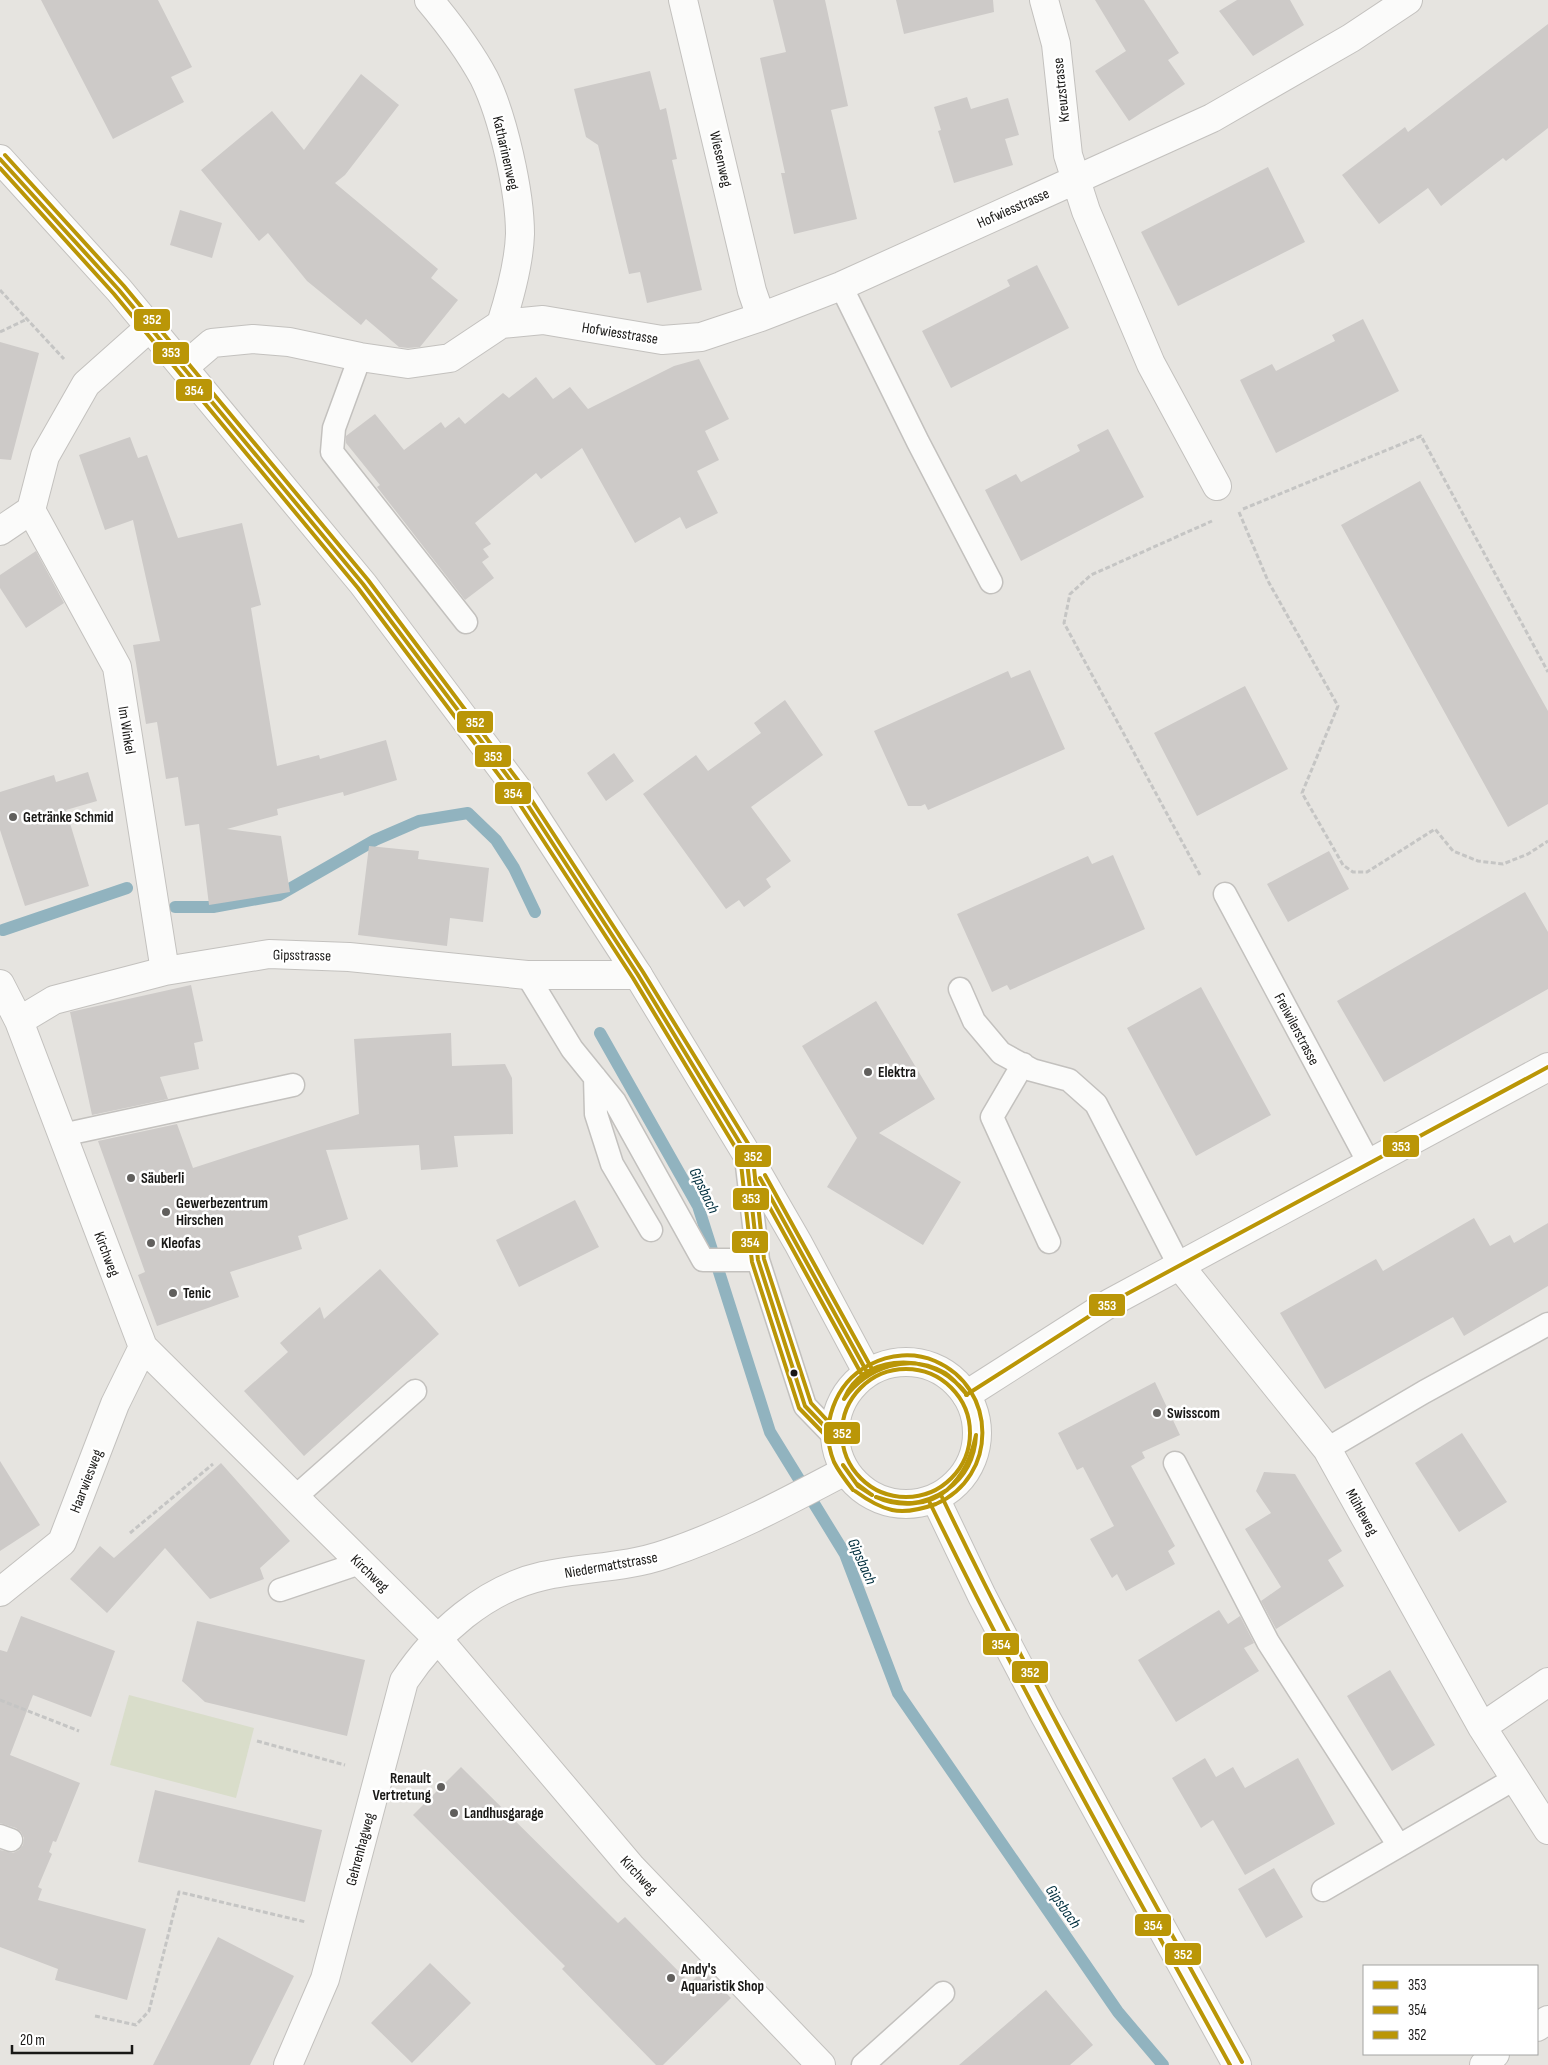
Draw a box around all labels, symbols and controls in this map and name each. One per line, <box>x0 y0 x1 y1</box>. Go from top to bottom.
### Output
street label: Kreuzstrasse <box>1049 57 1074 123</box>
street label: Katharinenweg <box>488 114 523 192</box>
street label: Wiesenweg <box>705 129 736 189</box>
street label: Hofwiesstrasse <box>974 184 1052 233</box>
line badge: 352 <box>133 308 171 332</box>
text: 352 <box>143 311 161 328</box>
street label: Hofwiesstrasse <box>580 318 659 349</box>
line badge: 353 <box>152 341 190 365</box>
text: 353 <box>162 344 180 361</box>
line badge: 354 <box>175 378 213 402</box>
text: 354 <box>185 382 204 399</box>
street label: Im Winkel <box>113 705 140 755</box>
line badge: 352 <box>456 710 494 734</box>
text: 352 <box>466 714 484 731</box>
line badge: 353 <box>474 744 512 768</box>
text: 353 <box>484 748 502 765</box>
line badge: 354 <box>494 781 532 805</box>
text: 354 <box>504 785 523 802</box>
place label: Getränke Schmid <box>23 808 114 827</box>
marker: Getränke Schmid <box>7 811 19 823</box>
street label: Gipsstrasse <box>273 945 331 966</box>
street label: Freiwilerstrasse <box>1270 990 1324 1069</box>
place label: Elektra <box>878 1063 916 1082</box>
marker: Elektra <box>862 1066 874 1078</box>
line badge: 353 <box>1382 1134 1420 1158</box>
text: 353 <box>1392 1138 1410 1155</box>
line badge: 352 <box>734 1144 772 1168</box>
text: 352 <box>744 1148 762 1165</box>
water label: Gipsbach <box>684 1165 723 1217</box>
place label: Säuberli <box>141 1169 184 1188</box>
marker: Säuberli <box>125 1172 137 1184</box>
line badge: 353 <box>732 1187 770 1211</box>
text: 353 <box>742 1190 760 1207</box>
place label: Gewerbezentrum Hirschen <box>176 1194 268 1230</box>
marker: Gewerbezentrum Hirschen <box>160 1206 172 1218</box>
street label: Kirchweg <box>89 1229 124 1279</box>
line badge: 354 <box>731 1230 769 1254</box>
place label: Kleofas <box>161 1234 201 1253</box>
text: 354 <box>741 1234 760 1251</box>
marker: Kleofas <box>145 1237 157 1249</box>
place label: Tenic <box>183 1284 211 1303</box>
marker: Tenic <box>167 1287 179 1299</box>
line badge: 353 <box>1088 1293 1126 1317</box>
text: 353 <box>1098 1297 1116 1314</box>
unlabelled marker <box>789 1368 799 1378</box>
place label: Swisscom <box>1167 1404 1220 1423</box>
marker: Swisscom <box>1151 1407 1163 1419</box>
line badge: 352 <box>823 1421 861 1445</box>
text: 352 <box>833 1425 851 1442</box>
street label: Haarwiesweg <box>66 1447 107 1516</box>
street label: Mühleweg <box>1341 1485 1382 1539</box>
water label: Gipsbach <box>843 1535 880 1588</box>
street label: Niedermattstrasse <box>563 1548 659 1583</box>
street label: Kirchweg <box>346 1550 393 1596</box>
line badge: 354 <box>982 1632 1020 1656</box>
text: 354 <box>992 1636 1011 1653</box>
line badge: 352 <box>1011 1660 1049 1684</box>
text: 352 <box>1021 1664 1039 1681</box>
place label: Renault Vertretung <box>373 1769 432 1805</box>
marker: Renault Vertretung <box>435 1781 447 1793</box>
place label: Landhusgarage <box>464 1804 544 1823</box>
marker: Landhusgarage <box>448 1807 460 1819</box>
street label: Gehrenhagweg <box>342 1810 379 1888</box>
street label: Kirchweg <box>616 1852 661 1899</box>
water label: Gipsbach <box>1041 1881 1085 1933</box>
line badge: 354 <box>1134 1913 1172 1937</box>
text: 354 <box>1144 1917 1163 1934</box>
line badge: 352 <box>1164 1942 1202 1966</box>
text: 352 <box>1174 1946 1192 1963</box>
place label: Andy's Aquaristik Shop <box>680 1960 764 1996</box>
legend <box>1363 1965 1538 2055</box>
marker: Andy's Aquaristik Shop <box>665 1972 677 1984</box>
text: 353 <box>1408 1976 1427 1995</box>
text: 354 <box>1408 2001 1427 2020</box>
scale bar <box>12 2022 132 2054</box>
text: 352 <box>1408 2026 1426 2045</box>
text: 20 m <box>20 2031 45 2050</box>

